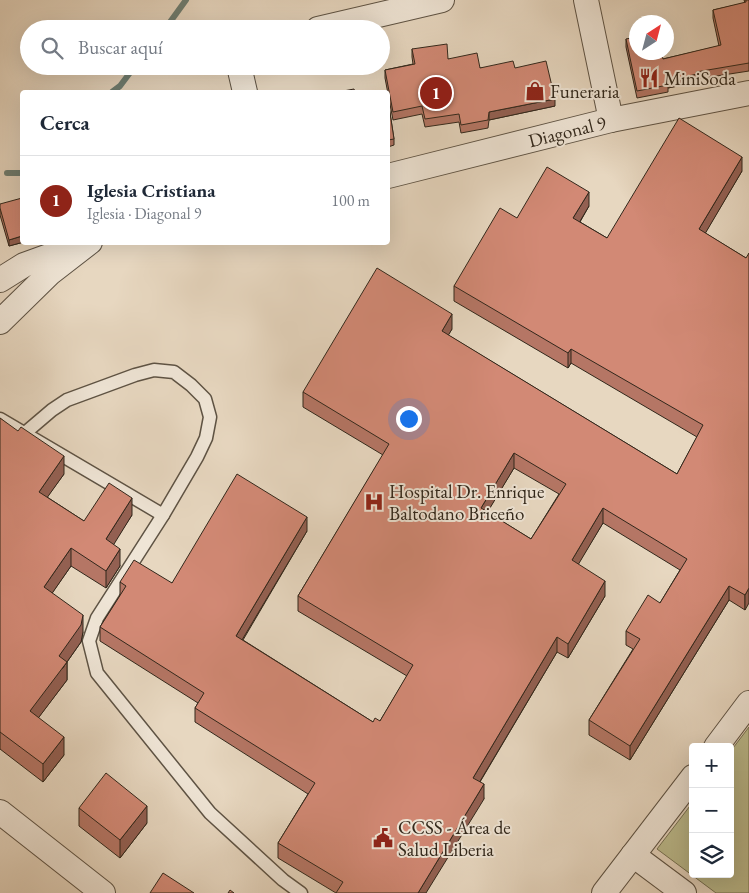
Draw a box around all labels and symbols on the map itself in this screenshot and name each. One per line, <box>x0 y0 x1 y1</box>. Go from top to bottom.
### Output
north arrow <box>629 15 674 60</box>
place label: MiniSoda <box>664 66 736 91</box>
restaurant icon: MiniSoda <box>638 67 660 89</box>
pin: 1 <box>420 74 452 112</box>
place label: Funeraria <box>550 79 620 104</box>
shop icon: Funeraria <box>524 80 546 102</box>
street label: Diagonal 9 <box>526 110 609 153</box>
your location <box>396 406 422 432</box>
place label: Hospital Dr. Enrique Baltodano Briceño <box>389 479 544 526</box>
hospital icon: Hospital Dr. Enrique Baltodano Briceño <box>363 491 385 513</box>
place label: CCSS - Área de Salud Liberia <box>398 815 511 862</box>
public building icon: CCSS - Área de Salud Liberia <box>372 827 394 849</box>

